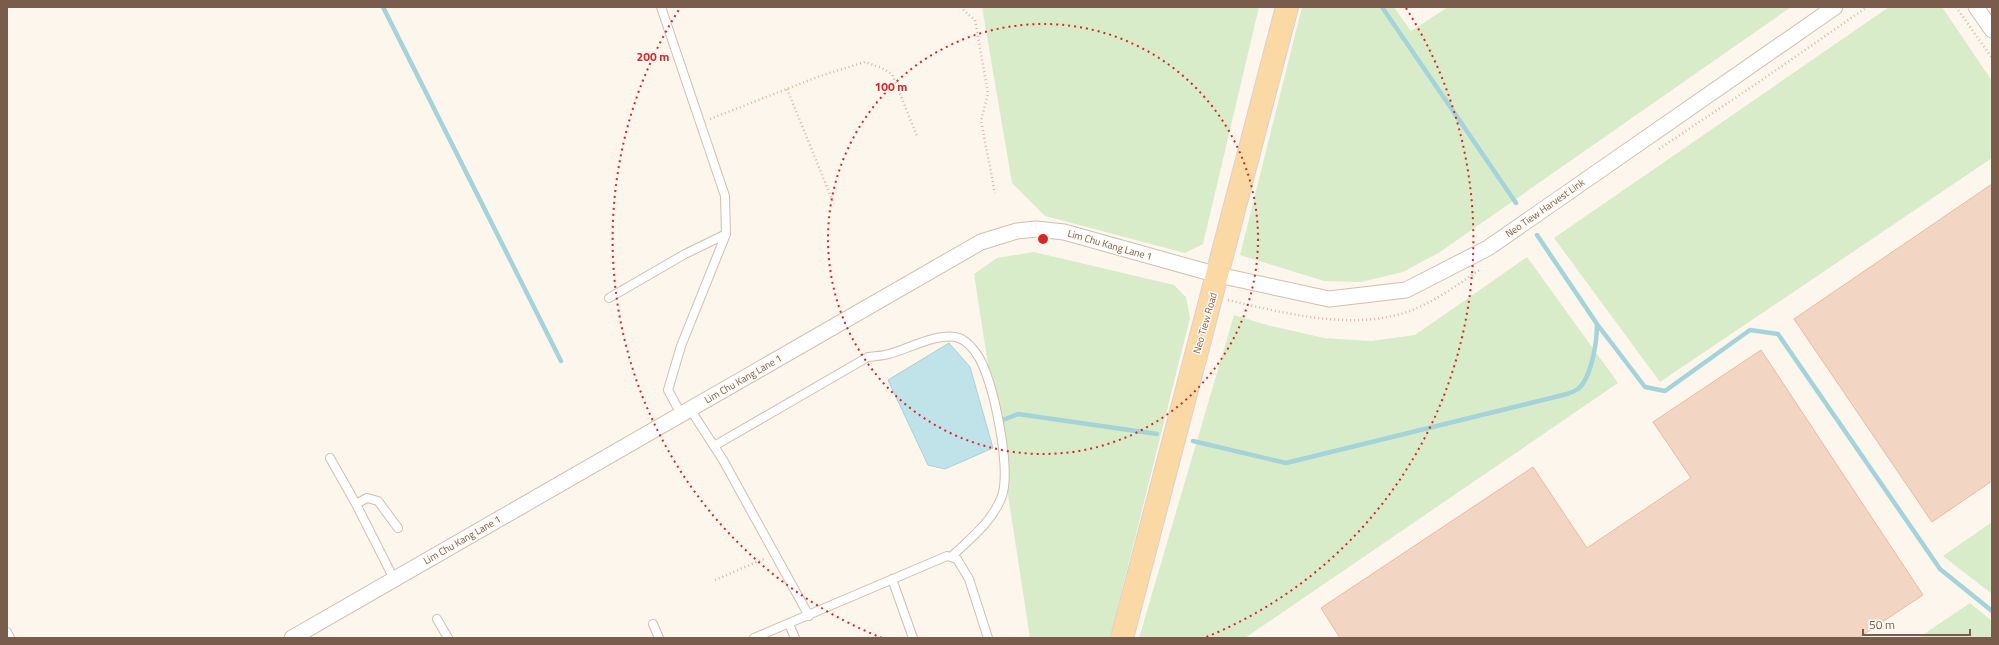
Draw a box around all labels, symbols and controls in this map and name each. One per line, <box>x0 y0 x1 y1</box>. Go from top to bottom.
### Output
text: 200 m <box>637 47 669 66</box>
text: 100 m <box>875 77 907 96</box>
street label: Neo Tiew Harvest Link <box>1502 175 1588 241</box>
street label: Lim Chu Kang Lane 1 <box>1066 226 1154 264</box>
centre of rings <box>1036 232 1050 246</box>
street label: Neo Tiew Road <box>1189 291 1221 355</box>
street label: Lim Chu Kang Lane 1 <box>701 351 785 407</box>
street label: Lim Chu Kang Lane 1 <box>420 512 504 568</box>
scale bar <box>1863 611 1970 637</box>
text: 50 m <box>1869 615 1895 634</box>

